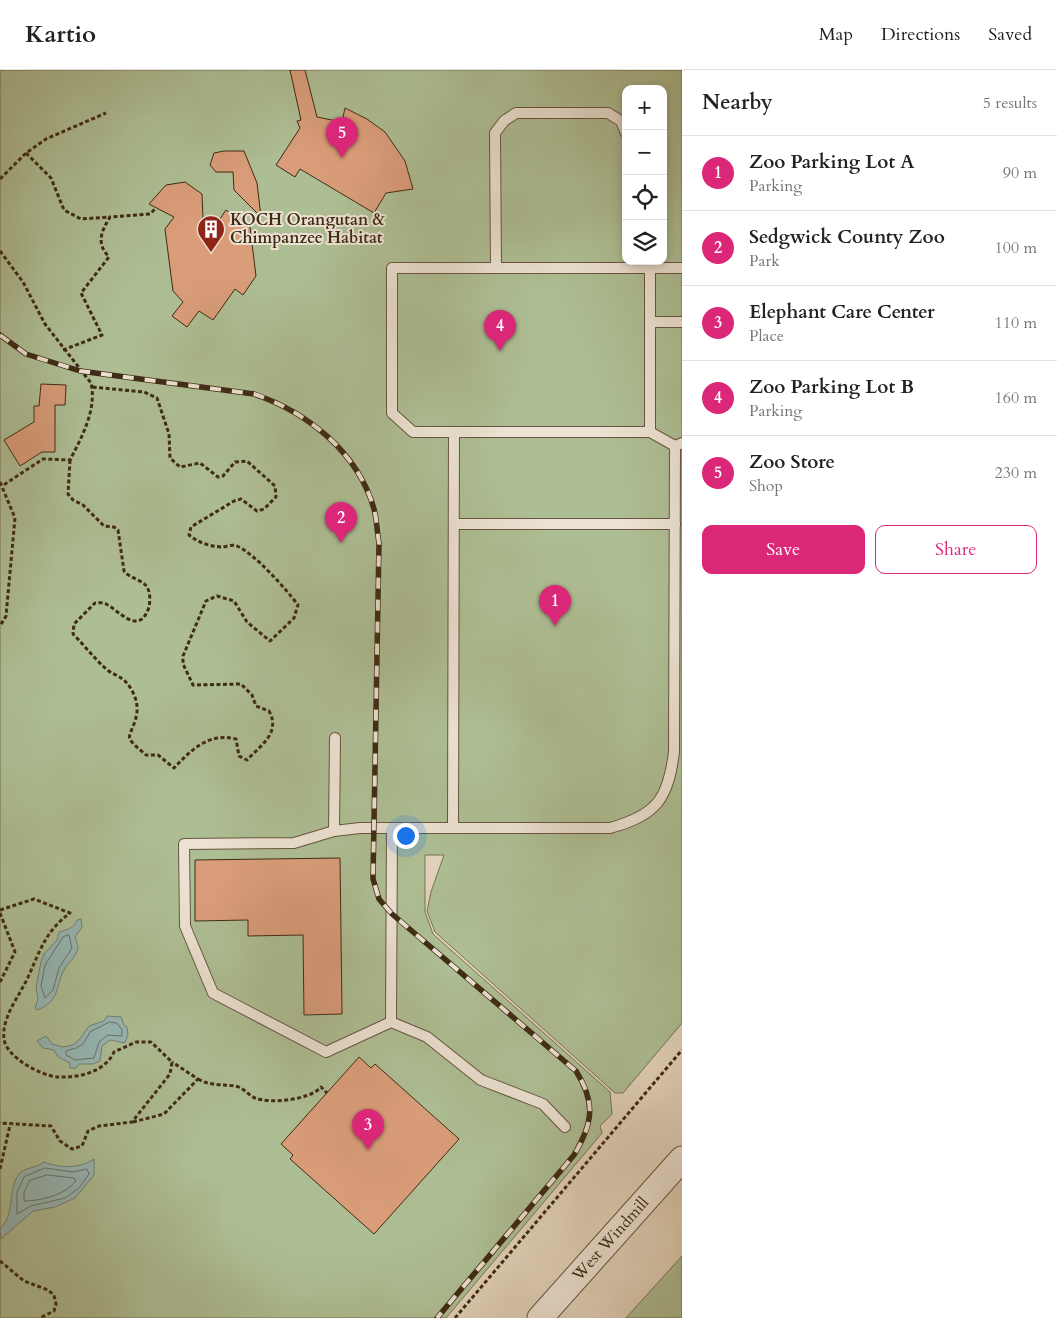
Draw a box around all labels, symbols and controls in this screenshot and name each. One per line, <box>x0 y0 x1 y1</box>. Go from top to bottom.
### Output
text: Kartio <box>25 18 96 51</box>
text: Map <box>819 22 853 47</box>
text: Directions <box>881 22 960 47</box>
text: Saved <box>988 22 1032 47</box>
map controls <box>622 85 667 265</box>
button: + <box>622 85 667 130</box>
text: Nearby <box>702 88 773 117</box>
text: 5 results <box>983 92 1037 114</box>
pin: 5 <box>326 117 358 158</box>
button: − <box>622 130 667 175</box>
text: Zoo Parking Lot A <box>749 149 915 175</box>
text: 1 <box>714 162 722 184</box>
text: 90 m <box>1003 162 1037 184</box>
button: locate <box>622 175 667 220</box>
text: Parking <box>749 175 802 197</box>
place label: KOCH Orangutan & Chimpanzee Habitat <box>230 209 386 249</box>
building icon: KOCH Orangutan & Chimpanzee Habitat <box>196 214 226 253</box>
button: layers <box>622 220 667 265</box>
text: Sedgwick County Zoo <box>749 224 945 250</box>
text: 2 <box>714 237 722 259</box>
text: 100 m <box>995 237 1037 259</box>
text: Park <box>749 250 780 272</box>
text: Elephant Care Center <box>749 299 935 325</box>
pin: 4 <box>484 310 516 351</box>
text: 3 <box>714 312 722 334</box>
text: 110 m <box>995 312 1037 334</box>
text: Place <box>749 325 784 347</box>
text: Zoo Parking Lot B <box>749 374 914 400</box>
text: 4 <box>714 387 722 409</box>
text: 160 m <box>995 387 1037 409</box>
text: Parking <box>749 400 802 422</box>
text: Zoo Store <box>749 449 835 475</box>
text: 5 <box>714 462 722 484</box>
text: 230 m <box>995 462 1037 484</box>
text: Shop <box>749 475 783 497</box>
pin: 2 <box>325 502 357 543</box>
button: Save <box>702 525 865 574</box>
button: Share <box>875 525 1037 574</box>
pin: 1 <box>539 585 571 626</box>
your location <box>393 823 419 849</box>
pin: 3 <box>352 1109 384 1150</box>
street label: West Windmill <box>567 1192 654 1286</box>

